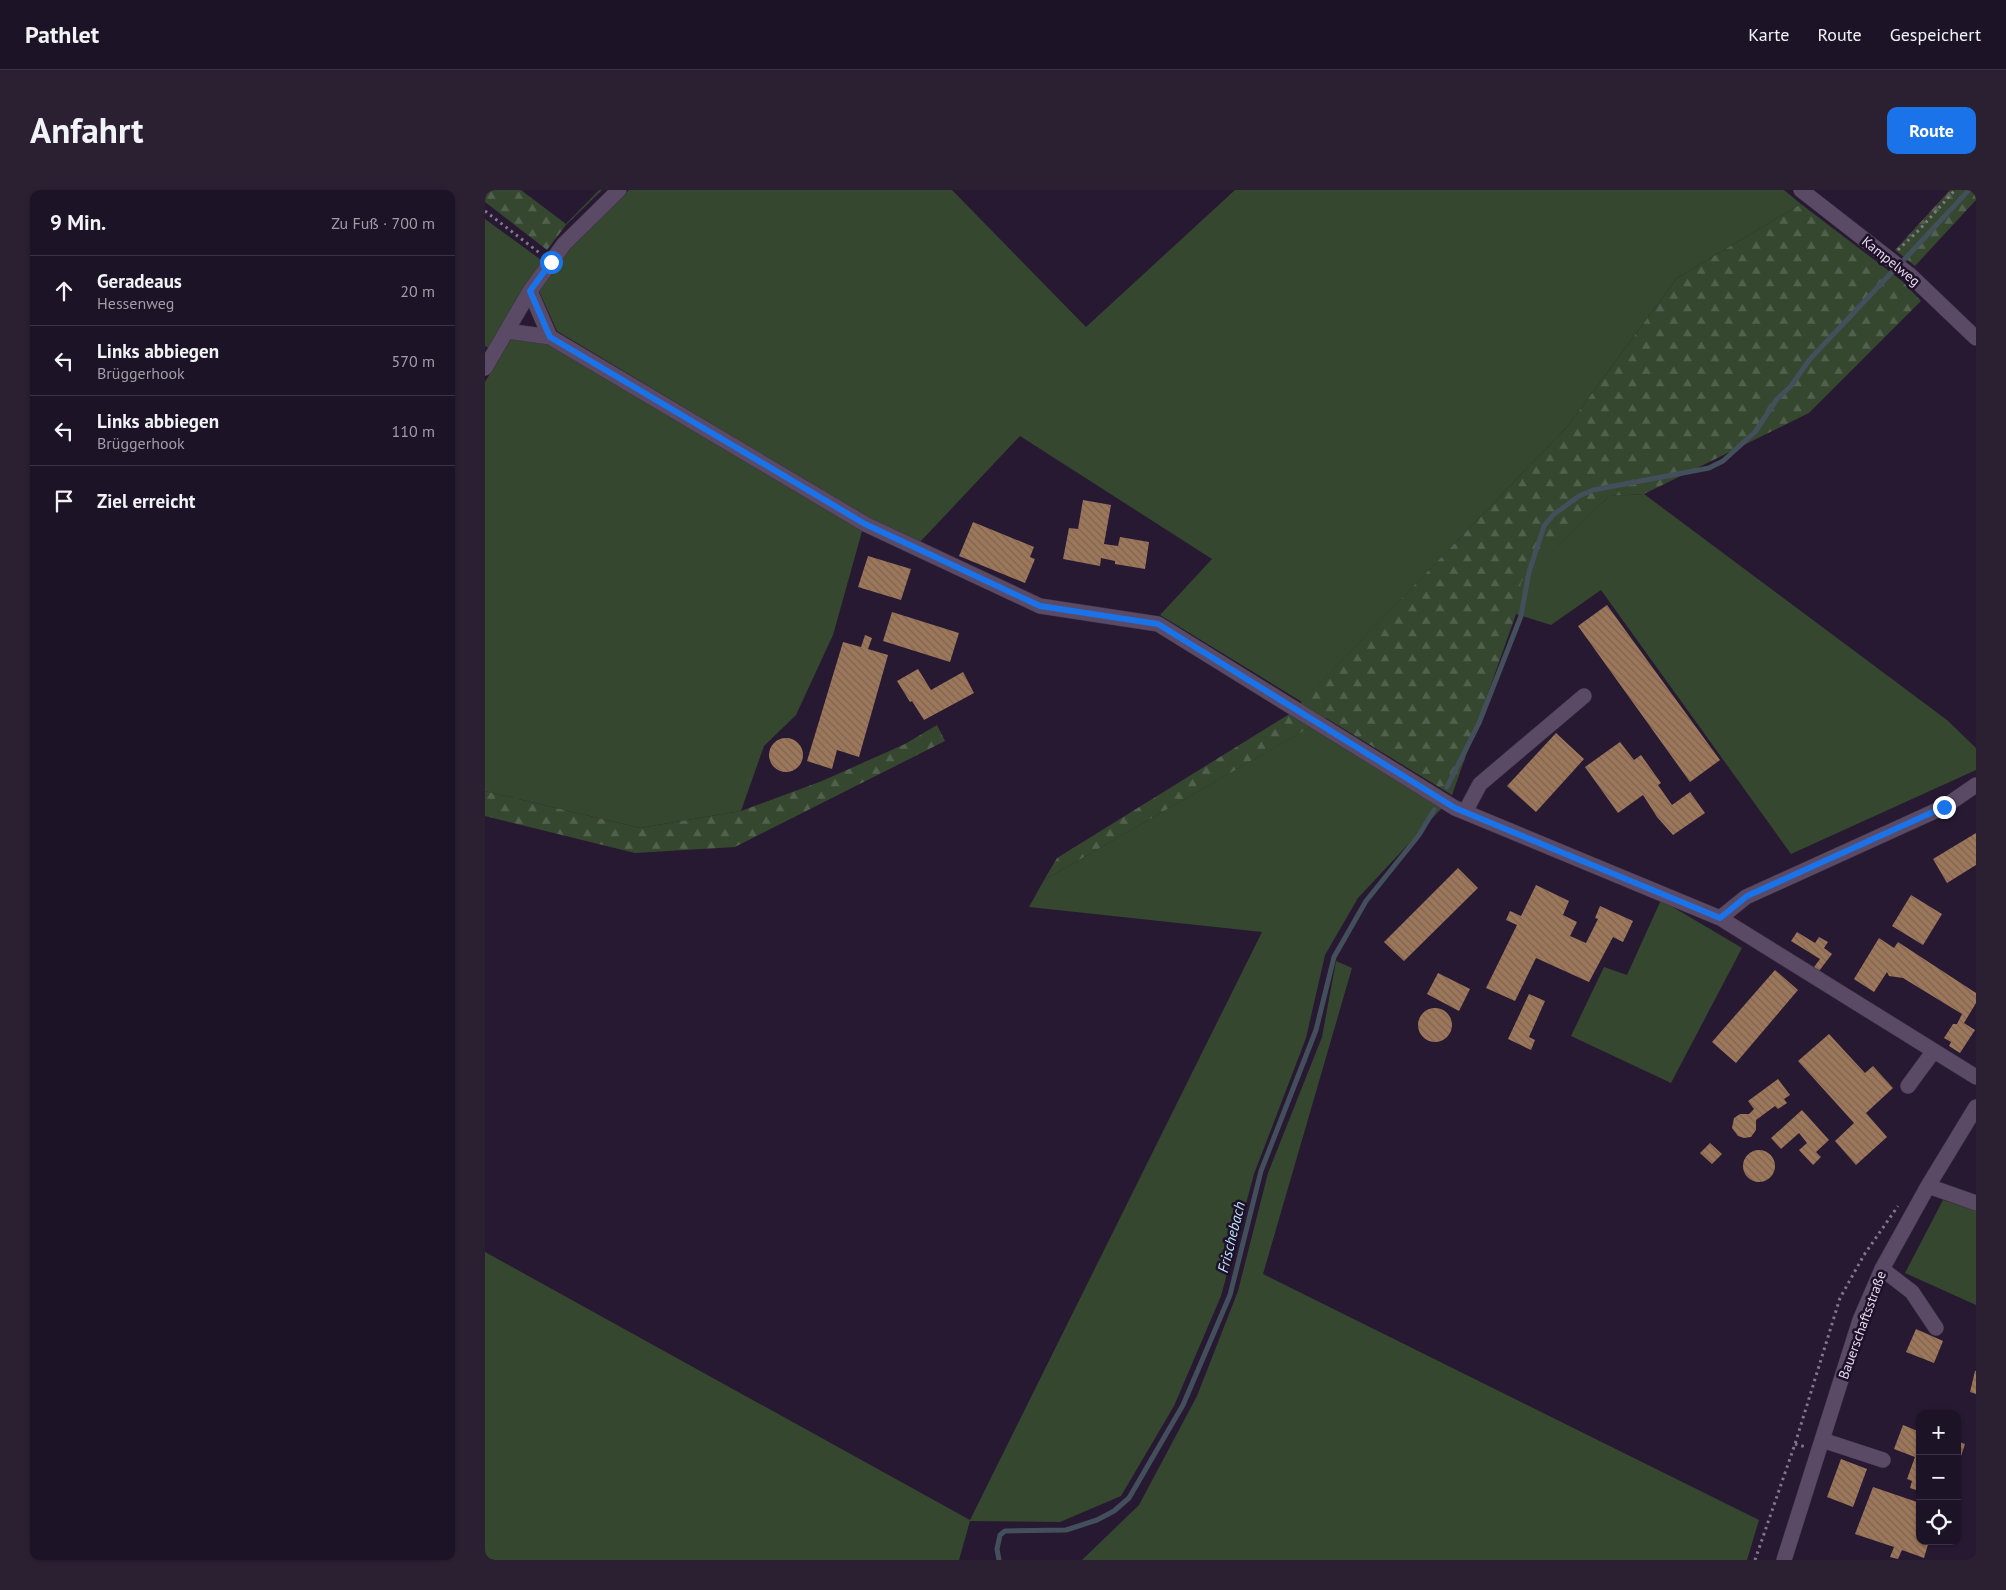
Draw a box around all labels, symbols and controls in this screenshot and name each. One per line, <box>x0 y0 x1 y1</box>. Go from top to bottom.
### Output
text: Pathlet <box>25 19 99 50</box>
text: Karte <box>1748 23 1789 46</box>
text: Route <box>1817 23 1862 46</box>
text: Gespeichert <box>1890 23 1981 46</box>
text: Anfahrt <box>30 107 143 153</box>
button: Route <box>1887 107 1976 154</box>
text: 9 Min. <box>50 209 106 236</box>
text: Zu Fuß · 700 m <box>331 213 435 233</box>
street label: Kampelweg <box>1858 232 1924 290</box>
route start <box>540 251 563 274</box>
text: Geradeaus <box>97 269 182 293</box>
icon: ahead <box>50 277 78 305</box>
text: 20 m <box>400 281 435 301</box>
text: Hessenweg <box>97 293 174 313</box>
text: Links abbiegen <box>97 339 219 363</box>
icon: left <box>50 347 78 375</box>
text: 570 m <box>392 351 435 371</box>
text: Brüggerhook <box>97 363 185 383</box>
text: Links abbiegen <box>97 409 219 433</box>
icon: left <box>50 417 78 445</box>
text: 110 m <box>392 421 435 441</box>
text: Brüggerhook <box>97 433 185 453</box>
icon: arrive <box>50 487 78 515</box>
text: Ziel erreicht <box>97 489 195 513</box>
route end <box>1933 796 1956 819</box>
water label: Frischebach <box>1213 1199 1249 1275</box>
street label: Bauerschaftsstraße <box>1834 1268 1890 1382</box>
map controls <box>1916 1410 1961 1545</box>
button: + <box>1916 1410 1961 1455</box>
button: − <box>1916 1455 1961 1500</box>
button: locate <box>1916 1500 1961 1545</box>

